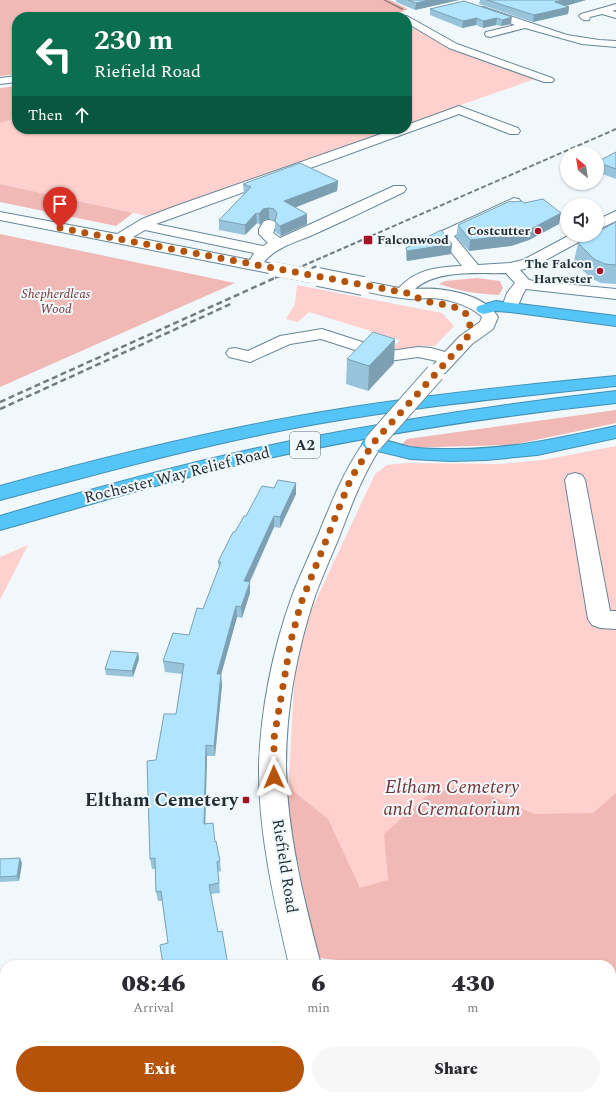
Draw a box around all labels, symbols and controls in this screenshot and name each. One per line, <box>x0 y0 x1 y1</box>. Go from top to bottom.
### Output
text: 230 m <box>94 19 173 62</box>
icon: left <box>28 28 80 80</box>
text: Riefield Road <box>94 58 201 85</box>
text: Then <box>28 104 63 127</box>
icon: ahead <box>71 104 93 126</box>
north arrow <box>560 146 604 190</box>
map controls <box>560 146 604 242</box>
pin <box>43 187 77 228</box>
icon: arrive <box>49 193 71 215</box>
button: sound <box>560 198 604 242</box>
place label: Costcutter <box>467 221 530 241</box>
marker: Costcutter <box>533 226 543 236</box>
place label: Falconwood <box>377 230 449 250</box>
marker: Falconwood <box>362 234 374 246</box>
place label: The Falcon Harvester <box>525 254 592 289</box>
marker: The Falcon Harvester <box>595 266 605 276</box>
park label: Shepherdleas Wood <box>22 284 91 319</box>
road number: A2 <box>290 432 320 458</box>
street label: Rochester Way Relief Road <box>82 440 272 510</box>
position arrow <box>253 756 295 798</box>
park label: Eltham Cemetery and Crematorium <box>383 773 521 824</box>
place label: Eltham Cemetery <box>85 786 239 815</box>
marker: Eltham Cemetery <box>241 795 251 805</box>
street label: Riefield Road <box>266 817 304 915</box>
text: 08:46 <box>121 966 186 1002</box>
text: 6 <box>311 966 326 1002</box>
text: 430 <box>451 966 495 1002</box>
text: Arrival <box>133 998 174 1018</box>
text: min <box>307 998 330 1018</box>
text: m <box>467 998 479 1018</box>
button: Exit <box>16 1046 304 1092</box>
button: Share <box>312 1046 600 1092</box>

